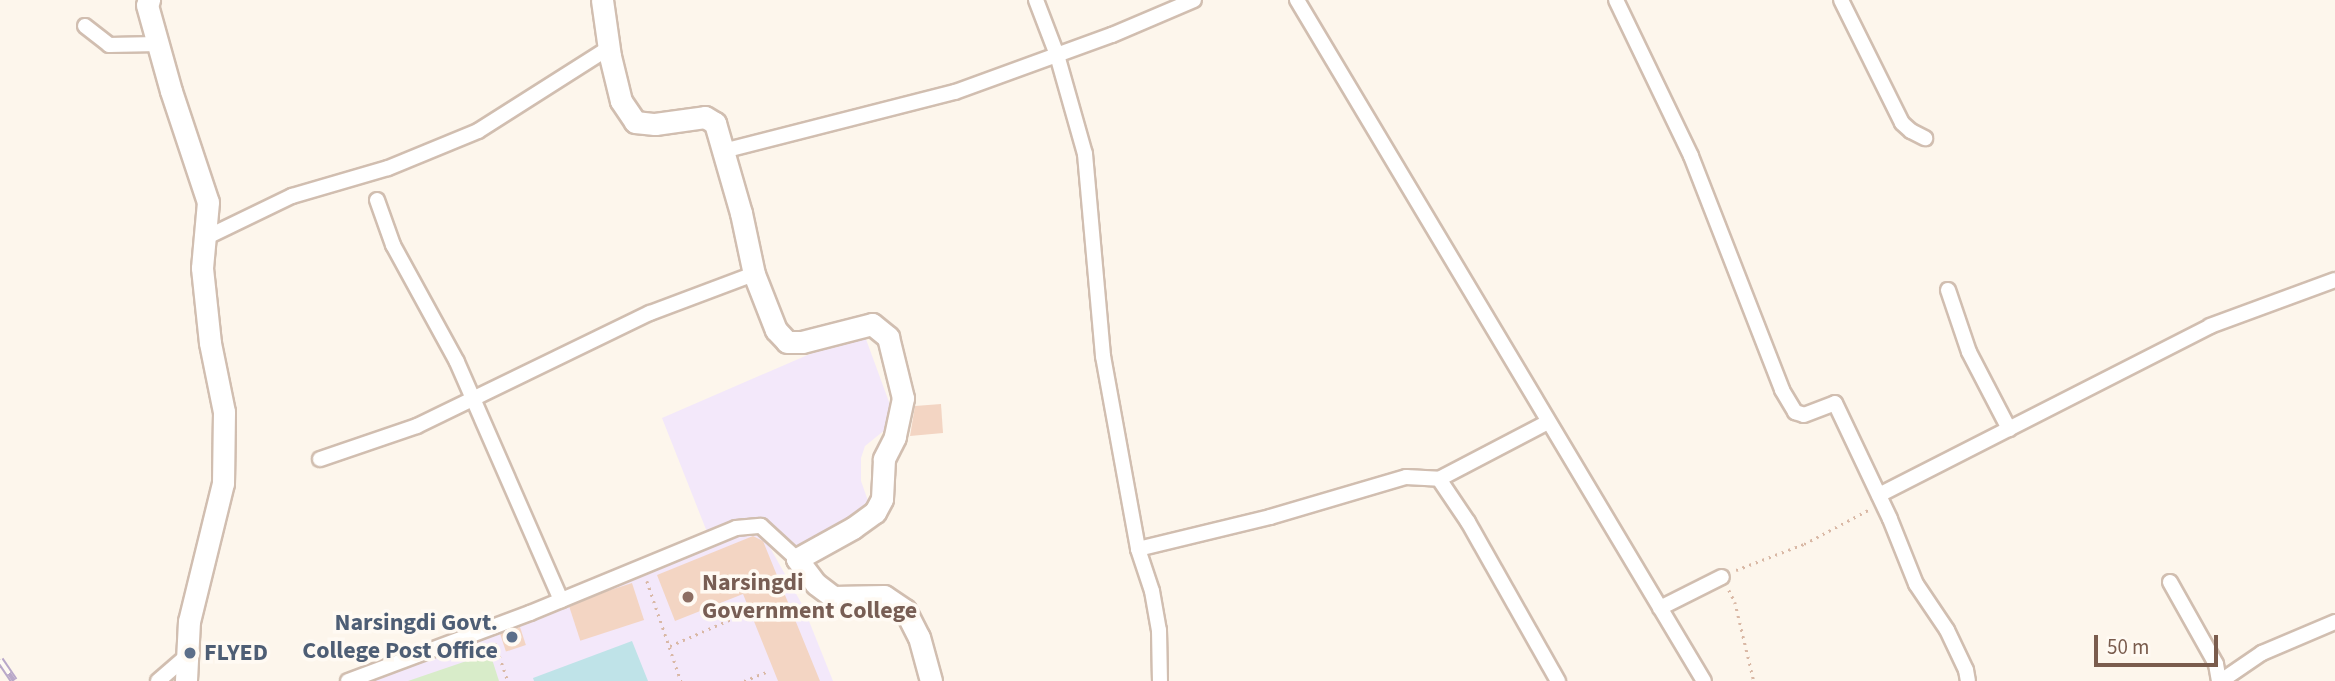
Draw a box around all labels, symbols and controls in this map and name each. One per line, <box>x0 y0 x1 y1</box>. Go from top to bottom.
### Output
place label: Narsingdi Government College <box>702 569 917 625</box>
marker: Narsingdi Government College <box>680 589 696 605</box>
place label: Narsingdi Govt. College Post Office <box>302 609 498 665</box>
scale bar <box>2097 622 2221 666</box>
marker: Narsingdi Govt. College Post Office <box>504 629 520 645</box>
text: 50 m <box>2107 632 2149 662</box>
place label: FLYED <box>204 639 268 667</box>
marker: FLYED <box>182 645 198 661</box>

